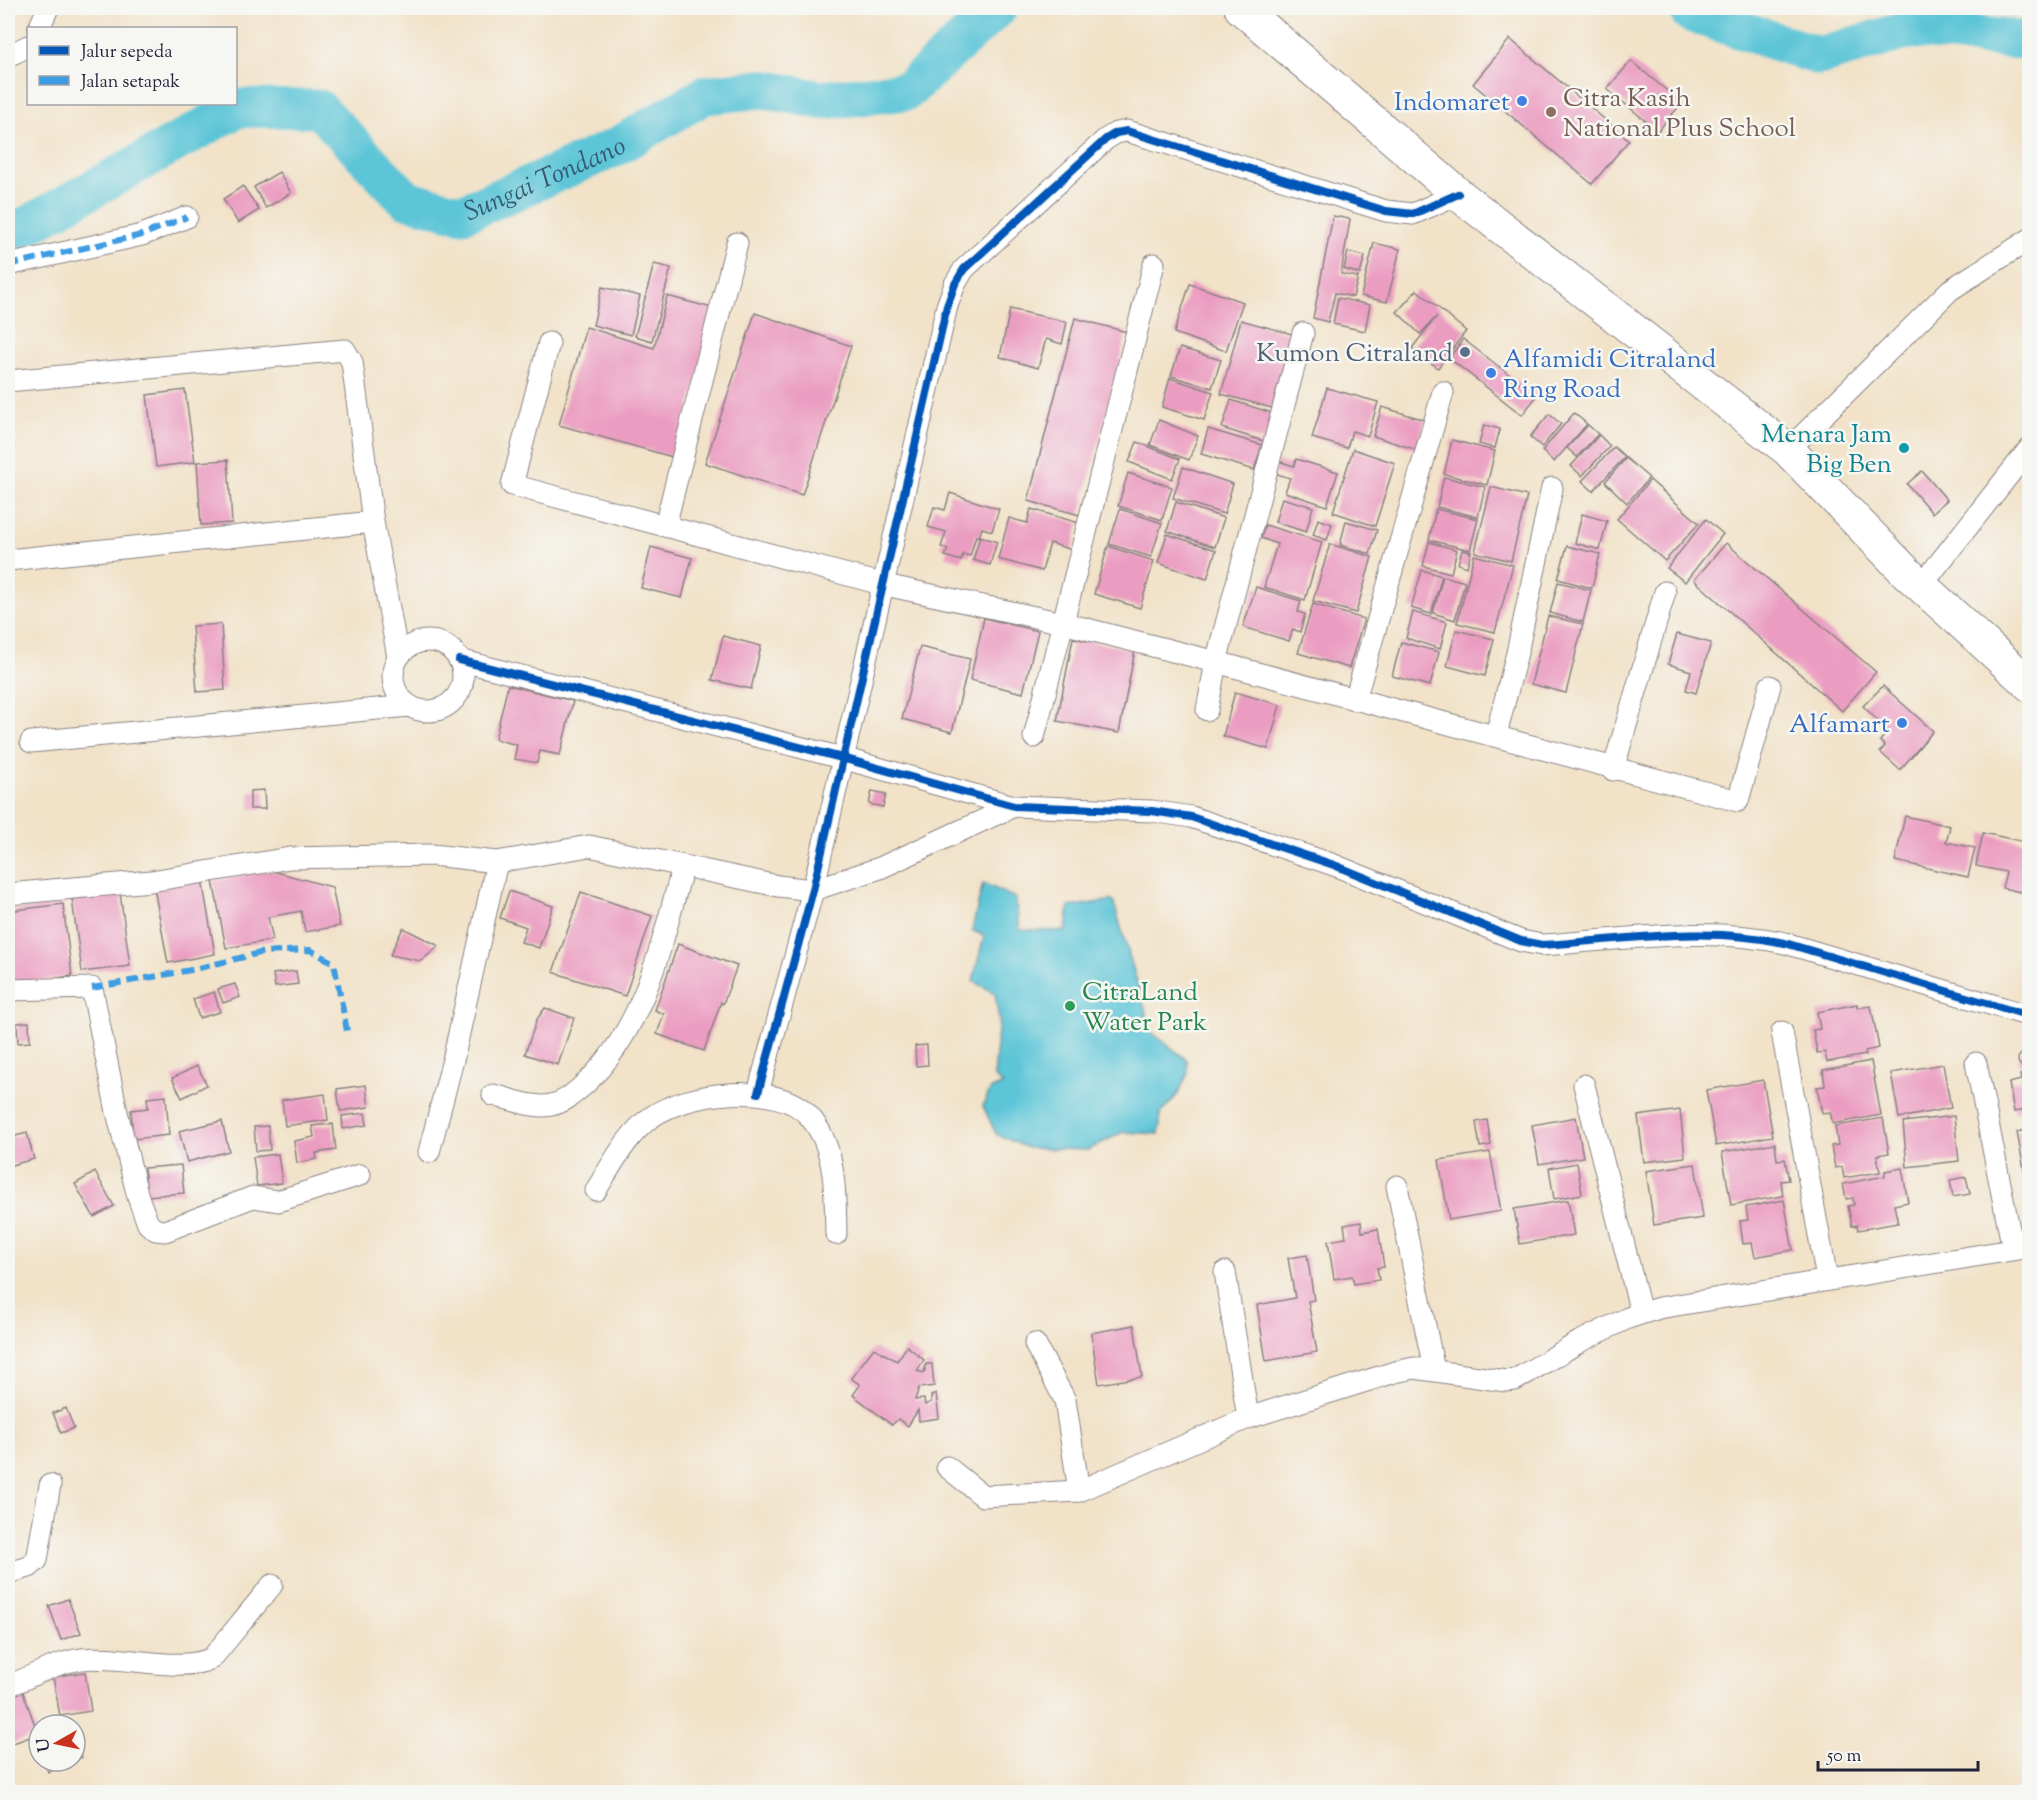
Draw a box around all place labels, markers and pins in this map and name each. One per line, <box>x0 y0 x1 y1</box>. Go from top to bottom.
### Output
place label: Citra Kasih National Plus School <box>1563 81 1796 148</box>
place label: Indomaret <box>1394 85 1510 122</box>
marker: Indomaret <box>1515 94 1529 108</box>
marker: Citra Kasih National Plus School <box>1544 105 1558 119</box>
place label: Kumon Citraland <box>1256 336 1453 373</box>
place label: Alfamidi Citraland Ring Road <box>1503 342 1717 409</box>
marker: Kumon Citraland <box>1458 345 1472 359</box>
marker: Alfamidi Citraland Ring Road <box>1484 366 1498 380</box>
place label: Menara Jam Big Ben <box>1761 417 1892 484</box>
marker: Menara Jam Big Ben <box>1897 441 1911 455</box>
place label: Alfamart <box>1789 707 1890 744</box>
marker: Alfamart <box>1895 716 1909 730</box>
place label: CitraLand Water Park <box>1082 975 1207 1042</box>
marker: CitraLand Water Park <box>1063 999 1077 1013</box>

